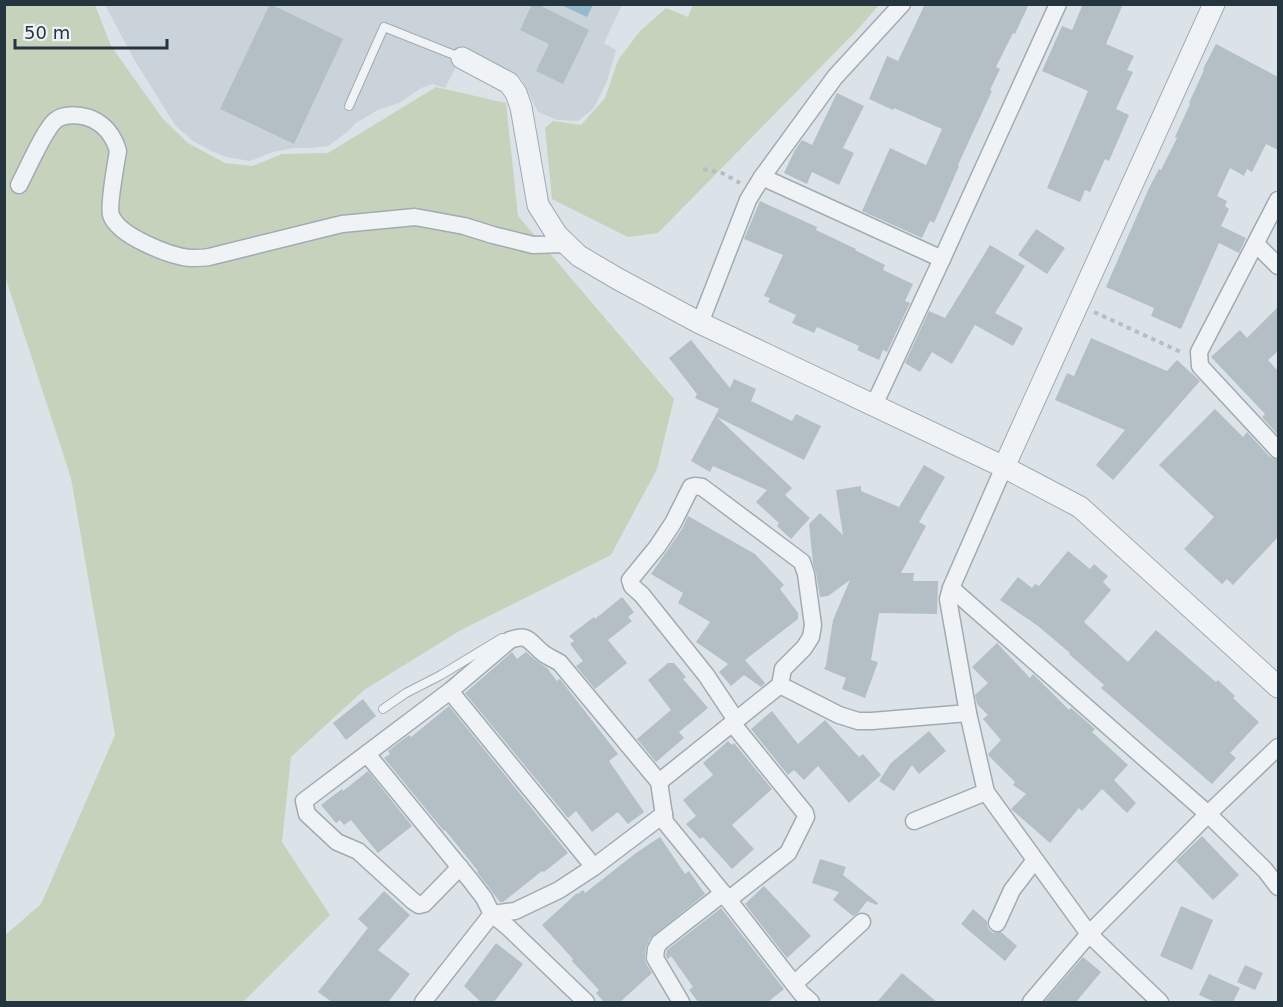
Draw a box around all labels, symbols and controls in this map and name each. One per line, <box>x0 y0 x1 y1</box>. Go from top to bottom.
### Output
scale bar <box>15 12 166 50</box>
text: 50 m <box>24 22 70 43</box>

